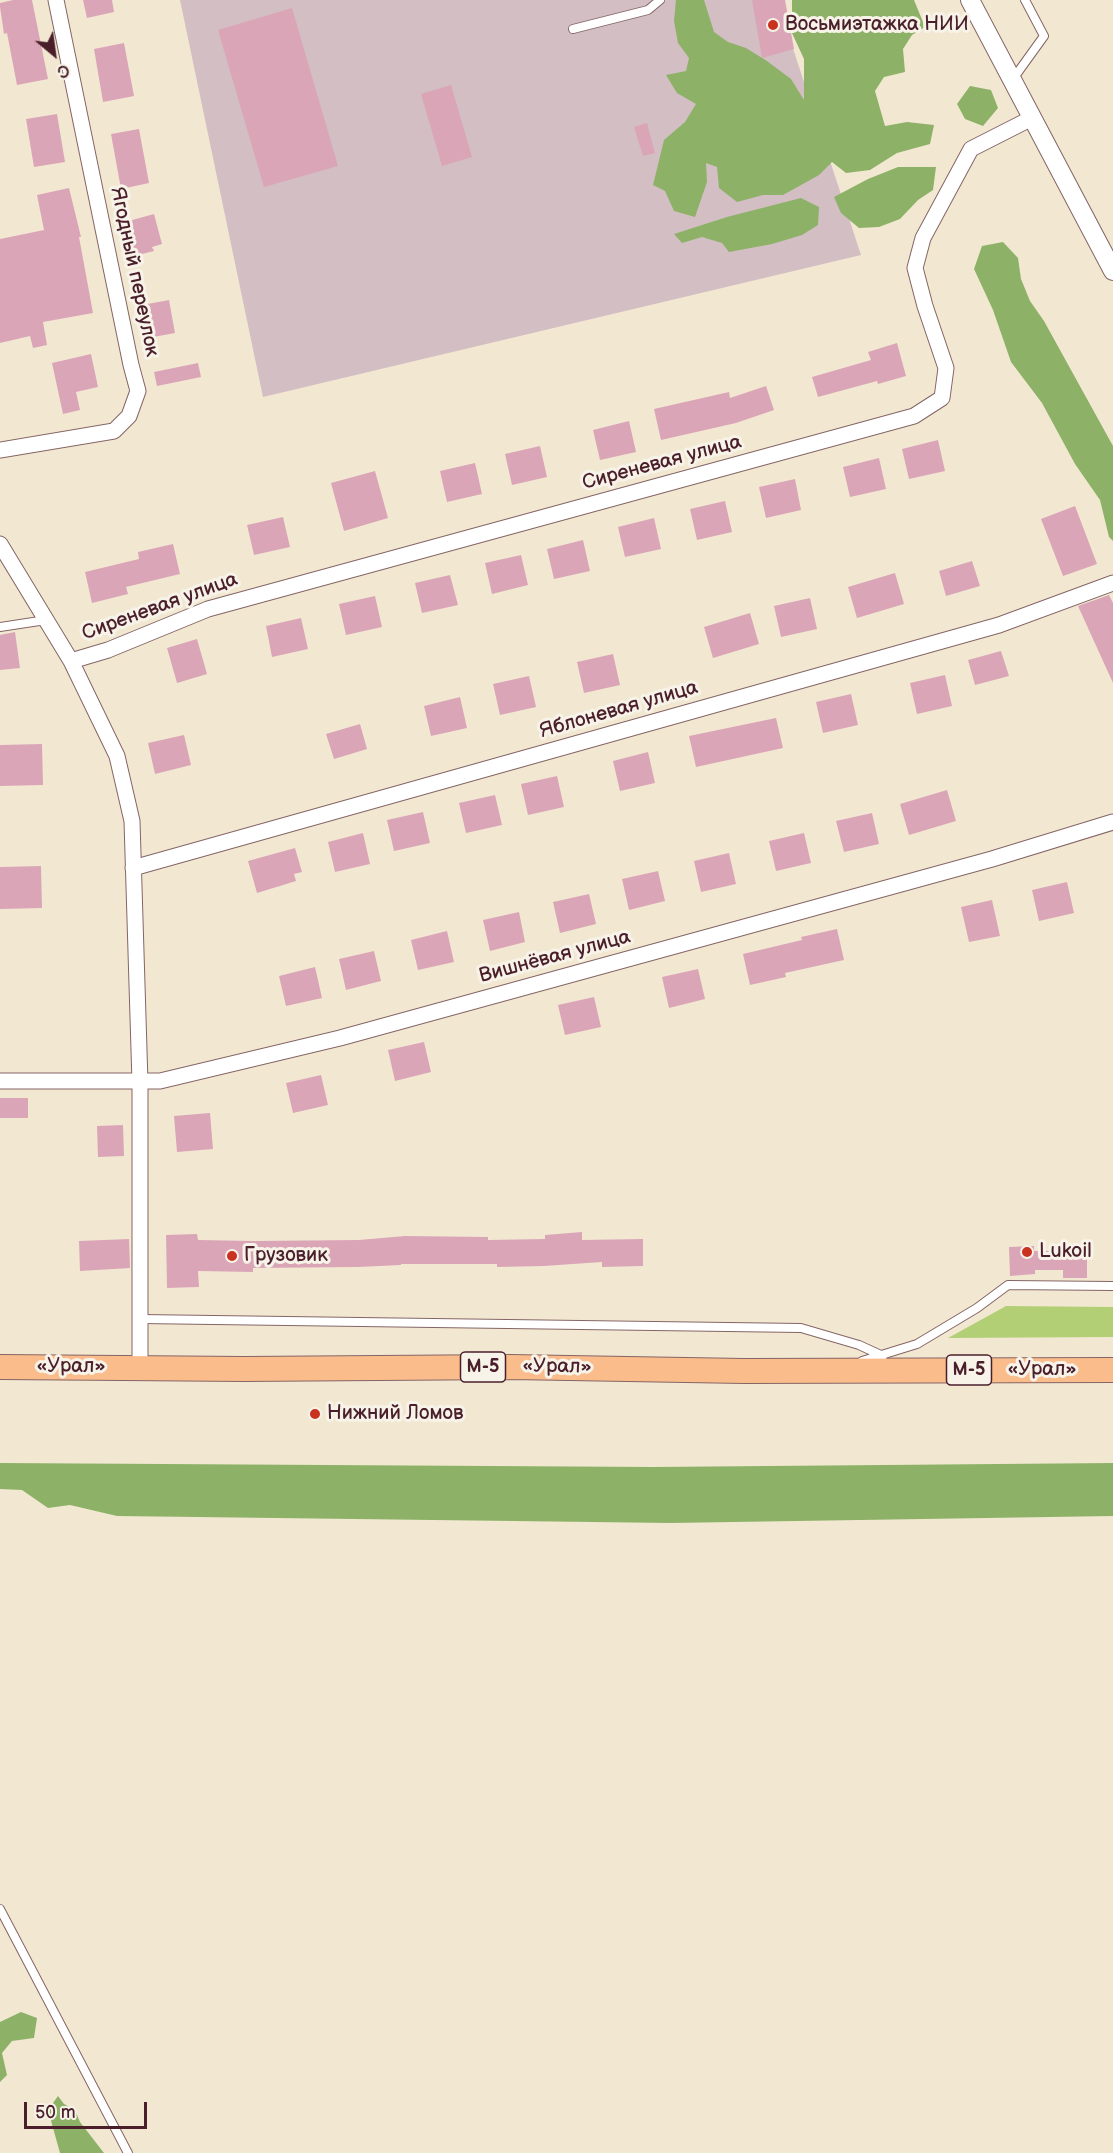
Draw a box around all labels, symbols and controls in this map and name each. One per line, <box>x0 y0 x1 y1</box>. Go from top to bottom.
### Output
place label: Восьмиэтажка НИИ <box>785 13 969 37</box>
marker: Восьмиэтажка НИИ <box>766 18 780 32</box>
north arrow <box>24 24 84 84</box>
text: С <box>53 59 72 81</box>
street label: Ягодный переулок <box>104 185 164 359</box>
street label: Сиреневая улица <box>580 430 744 496</box>
street label: Сиреневая улица <box>79 568 241 646</box>
street label: Яблоневая улица <box>537 676 701 744</box>
street label: Вишнёвая улица <box>477 925 633 989</box>
place label: Lukoil <box>1039 1240 1092 1264</box>
place label: Грузовик <box>244 1244 328 1268</box>
marker: Lukoil <box>1020 1245 1034 1259</box>
marker: Грузовик <box>225 1249 239 1263</box>
road number: М-5 <box>460 1352 506 1382</box>
street label: «Урал» <box>522 1354 592 1380</box>
street label: «Урал» <box>36 1355 106 1379</box>
road number: М-5 <box>946 1355 992 1385</box>
street label: «Урал» <box>1007 1358 1077 1382</box>
place label: Нижний Ломов <box>327 1402 463 1426</box>
marker: Нижний Ломов <box>308 1407 322 1421</box>
scale bar <box>27 2090 150 2128</box>
text: 50 m <box>35 2102 76 2123</box>

